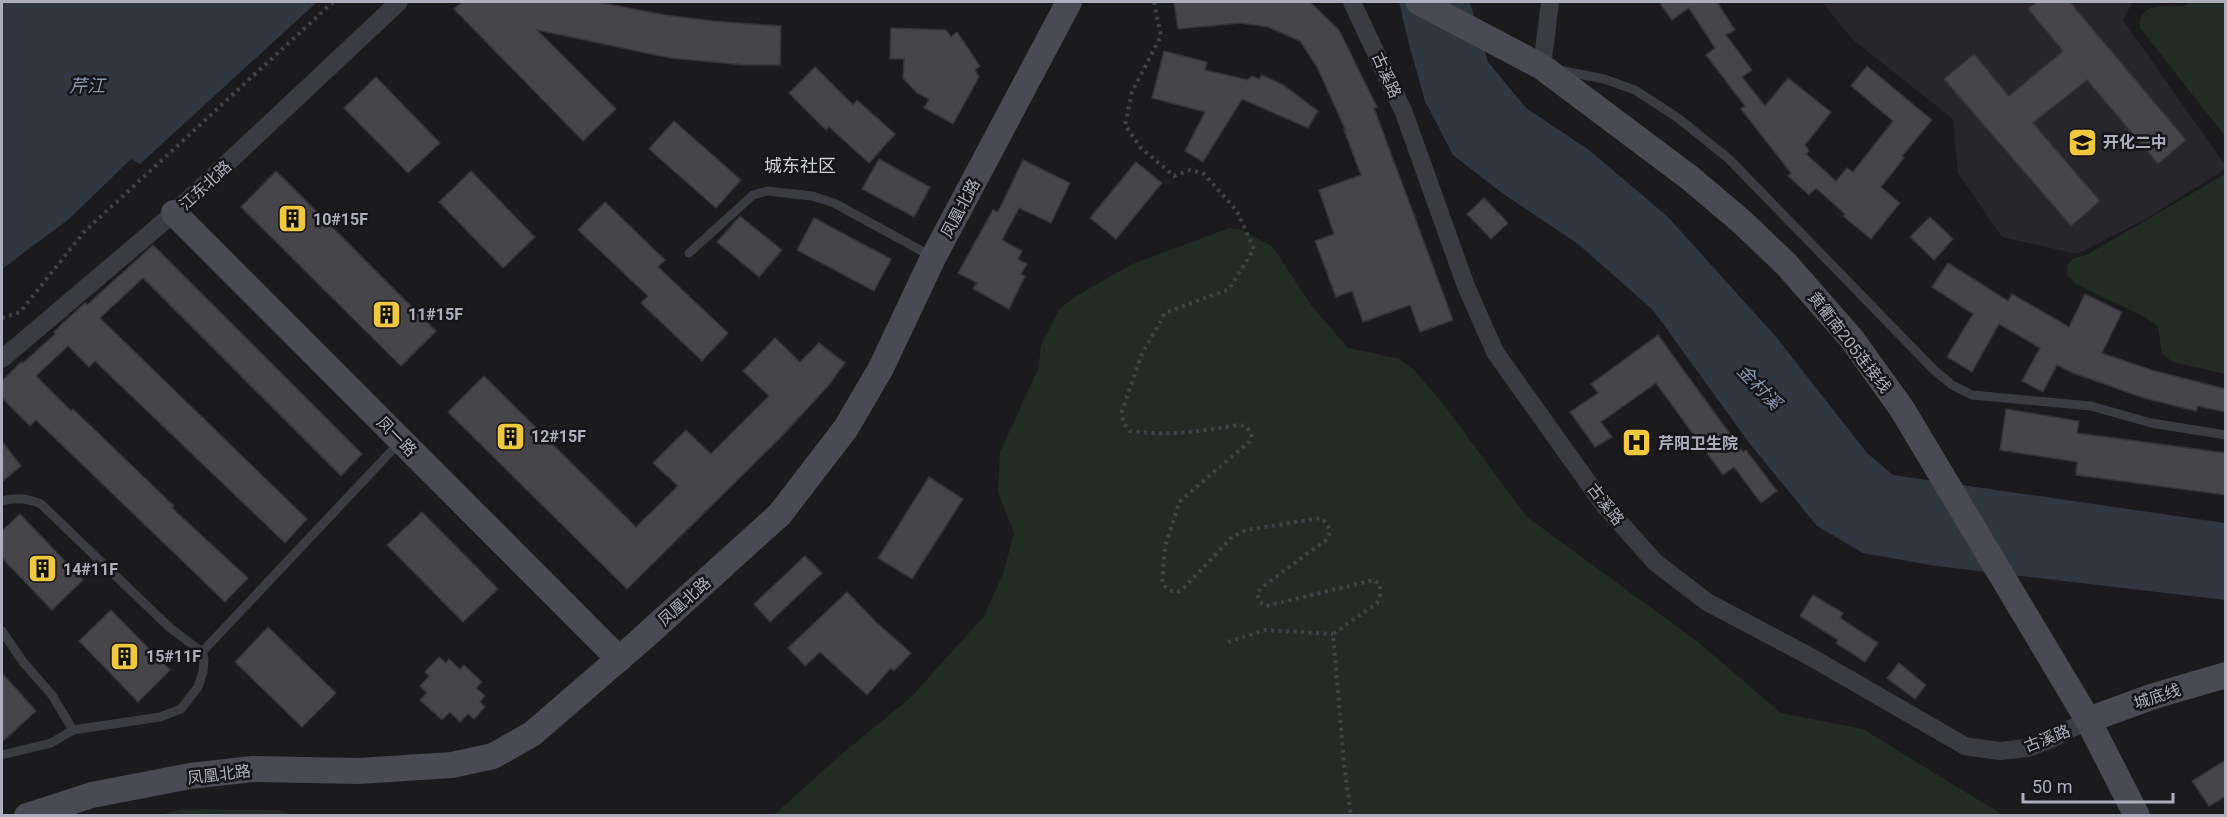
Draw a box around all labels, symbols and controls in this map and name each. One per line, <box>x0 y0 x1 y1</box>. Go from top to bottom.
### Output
street label: 古溪路 <box>1368 49 1405 101</box>
water label: 芹江 <box>69 75 107 96</box>
school or university icon: 开化二中 <box>2066 126 2098 158</box>
place label: 开化二中 <box>2103 133 2167 152</box>
district label: 城东社区 <box>764 155 836 176</box>
street label: 江东北路 <box>175 157 235 214</box>
street label: 凤凰北路 <box>937 176 984 241</box>
building icon: 10#15F <box>276 203 308 235</box>
place label: 10#15F <box>313 210 368 229</box>
street label: 黄衢南205连接线 <box>1804 288 1895 397</box>
building icon: 11#15F <box>371 298 403 330</box>
place label: 11#15F <box>408 305 463 324</box>
water label: 金村溪 <box>1733 360 1787 415</box>
street label: 凤一路 <box>373 413 420 460</box>
building icon: 12#15F <box>494 420 526 452</box>
place label: 12#15F <box>531 427 586 446</box>
hospital icon: 芹阳卫生院 <box>1621 427 1653 459</box>
place label: 芹阳卫生院 <box>1658 434 1738 453</box>
street label: 古溪路 <box>1583 480 1628 529</box>
building icon: 14#11F <box>26 553 58 585</box>
place label: 14#11F <box>63 560 118 579</box>
street label: 凤凰北路 <box>654 573 714 630</box>
building icon: 15#11F <box>109 640 141 672</box>
place label: 15#11F <box>146 647 201 666</box>
street label: 城底线 <box>2131 680 2183 713</box>
street label: 古溪路 <box>2021 721 2073 756</box>
street label: 凤凰北路 <box>186 761 252 788</box>
scale bar <box>2023 766 2173 804</box>
text: 50 m <box>2032 776 2072 797</box>

